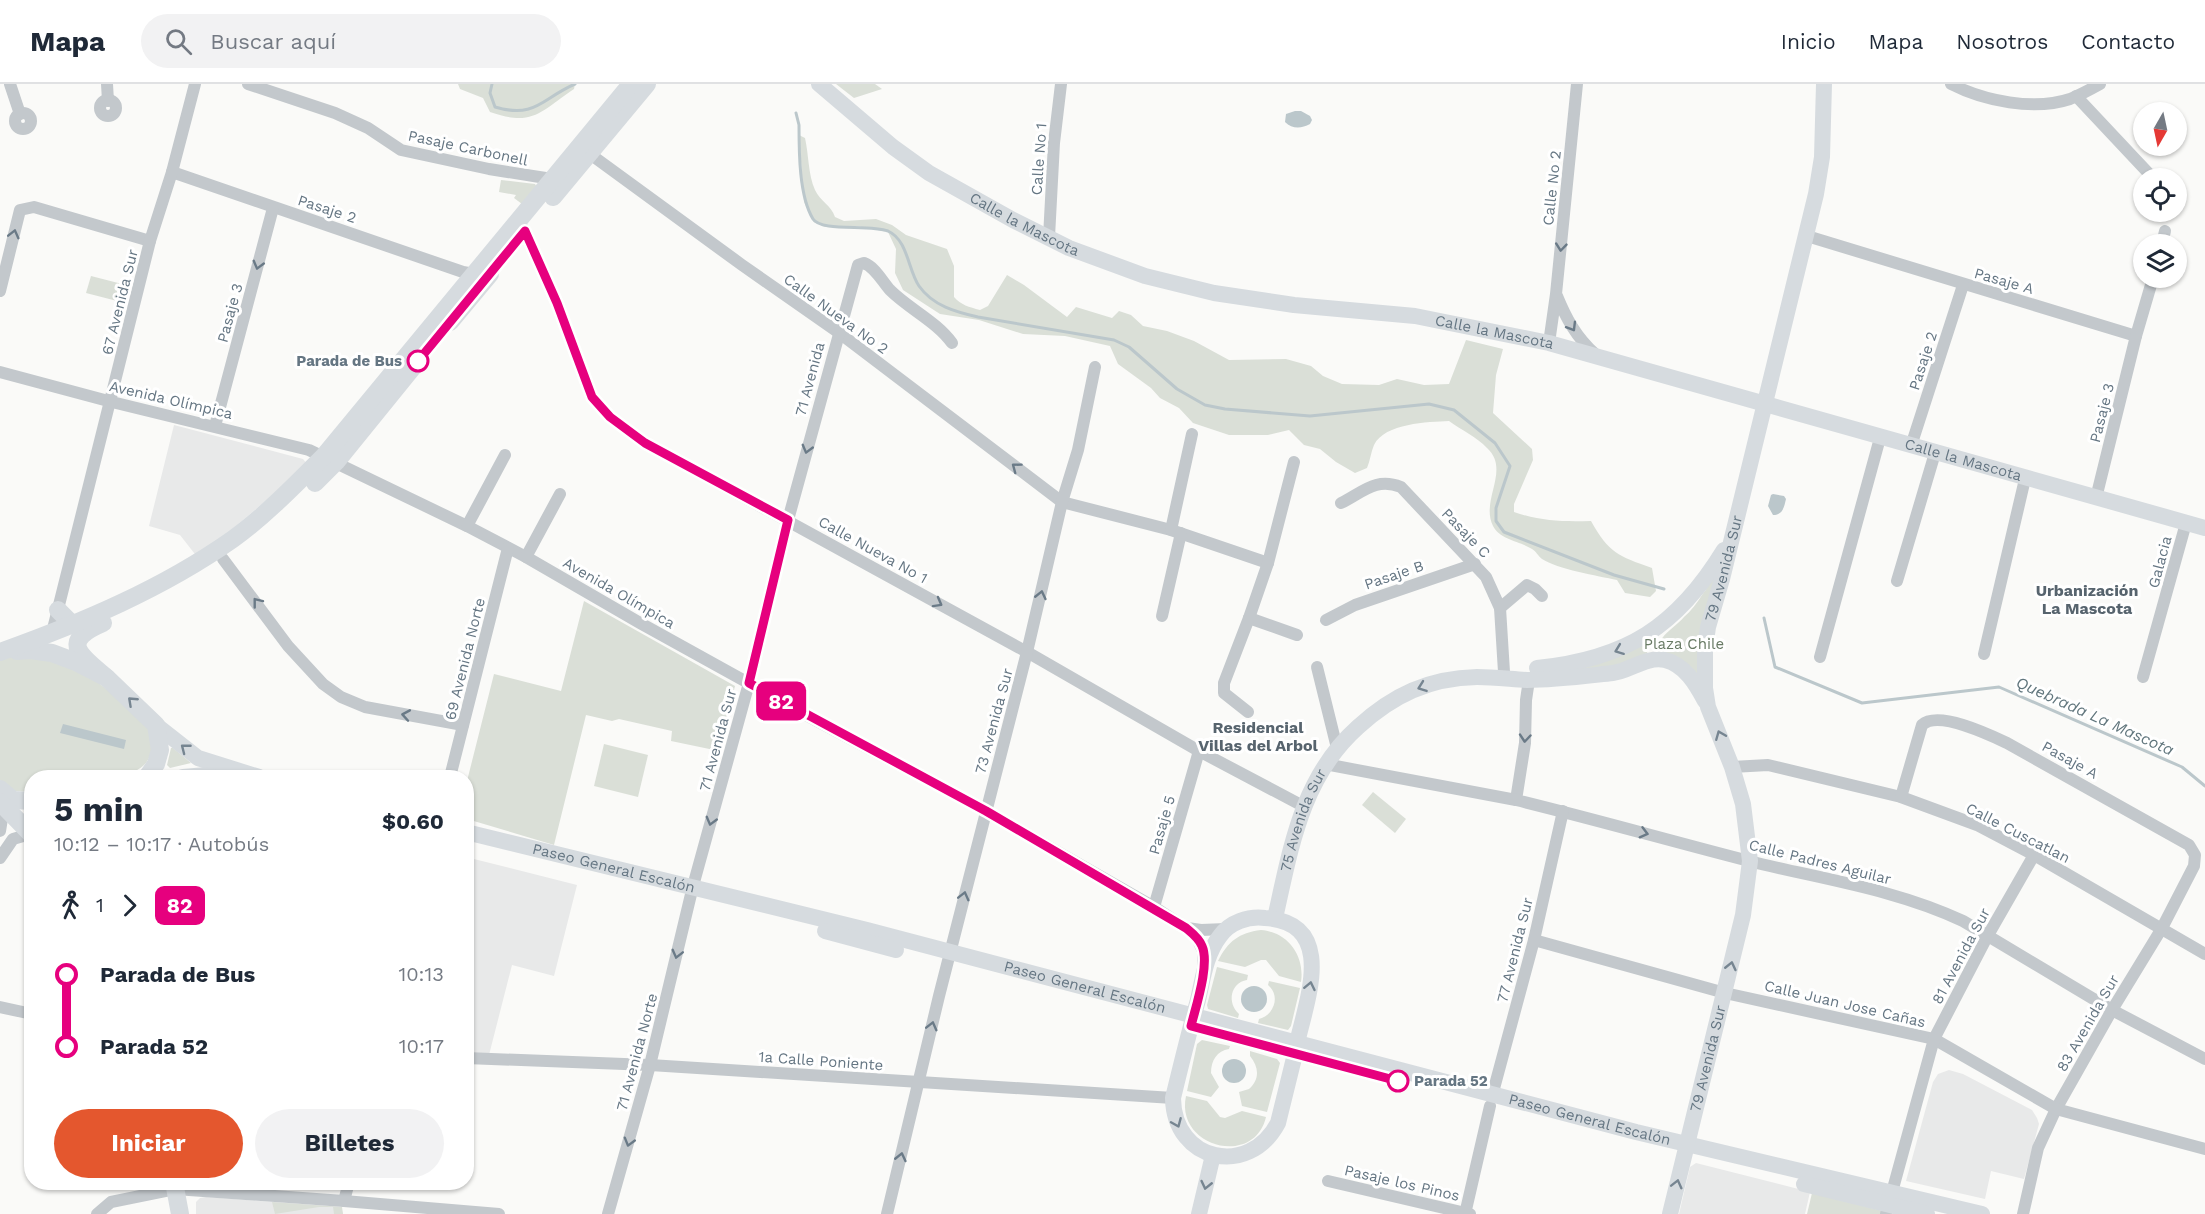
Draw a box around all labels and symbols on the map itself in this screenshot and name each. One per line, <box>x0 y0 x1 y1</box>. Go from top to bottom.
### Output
north arrow <box>2133 102 2187 156</box>
street label: Calle No 1 <box>1028 122 1050 196</box>
street label: Pasaje Carbonell <box>406 126 530 170</box>
street label: Calle No 2 <box>1539 150 1565 226</box>
street label: Calle la Mascota <box>966 189 1082 260</box>
street label: Pasaje 2 <box>295 191 359 227</box>
one-way arrow <box>6 229 19 239</box>
one-way arrow <box>1555 242 1568 251</box>
street label: 67 Avenida Sur <box>98 247 142 357</box>
one-way arrow <box>253 259 266 269</box>
street label: Pasaje A <box>1972 264 2036 298</box>
street label: Calle Nueva No 2 <box>780 270 892 358</box>
street label: Pasaje 3 <box>213 281 247 345</box>
street label: Calle la Mascota <box>1433 311 1557 353</box>
one-way arrow <box>1564 321 1576 331</box>
street label: Pasaje 2 <box>1905 329 1941 393</box>
street label: 71 Avenida <box>791 340 829 418</box>
marker: Parada de Bus <box>407 350 429 372</box>
place label: Parada de Bus <box>296 352 402 370</box>
street label: Avenida Olímpica <box>107 377 235 423</box>
street label: Pasaje 3 <box>2086 381 2118 445</box>
street label: Calle la Mascota <box>1903 435 2024 485</box>
one-way arrow <box>801 444 814 454</box>
one-way arrow <box>1011 463 1022 474</box>
street label: Pasaje C <box>1438 504 1494 562</box>
street label: Calle Nueva No 1 <box>815 513 931 587</box>
street label: 79 Avenida Sur <box>1701 514 1746 624</box>
street label: Galacia <box>2144 533 2176 590</box>
street label: Avenida Olímpica <box>560 554 679 633</box>
street label: Pasaje B <box>1362 556 1426 594</box>
district label: Urbanización La Mascota <box>2036 581 2138 618</box>
one-way arrow <box>1033 590 1046 600</box>
street label: 69 Avenida Norte <box>441 596 489 722</box>
one-way arrow <box>932 596 942 607</box>
one-way arrow <box>253 598 264 609</box>
park label: Plaza Chile <box>1644 635 1724 653</box>
one-way arrow <box>1614 642 1624 655</box>
street label: 73 Avenida Sur <box>971 666 1017 776</box>
water label: Quebrada La Mascota <box>2013 673 2177 759</box>
one-way arrow <box>1417 679 1428 692</box>
line badge: 82 <box>754 682 808 720</box>
street label: 71 Avenida Sur <box>696 687 740 793</box>
one-way arrow <box>128 698 139 709</box>
one-way arrow <box>401 709 410 721</box>
district label: Residencial Villas del Arbol <box>1198 718 1319 755</box>
one-way arrow <box>1714 730 1727 741</box>
one-way arrow <box>1519 733 1532 742</box>
street label: Pasaje A <box>2039 737 2101 783</box>
one-way arrow <box>181 744 192 755</box>
street label: 75 Avenida Sur <box>1277 765 1330 873</box>
street label: Pasaje 5 <box>1145 793 1179 857</box>
street label: Calle Cuscatlan <box>1963 799 2073 867</box>
one-way arrow <box>706 816 719 826</box>
one-way arrow <box>1639 825 1649 838</box>
street label: Calle Padres Aguilar <box>1747 836 1893 888</box>
street label: Paseo General Escalón <box>531 840 697 897</box>
one-way arrow <box>957 891 970 901</box>
street label: 77 Avenida Sur <box>1493 896 1537 1004</box>
street label: 81 Avenida Sur <box>1928 905 1994 1007</box>
one-way arrow <box>672 949 685 959</box>
street label: Paseo General Escalón <box>1002 957 1168 1017</box>
one-way arrow <box>1724 961 1737 971</box>
street label: 83 Avenida Sur <box>2053 971 2123 1075</box>
street label: Calle Juan Jose Cañas <box>1763 977 1928 1031</box>
one-way arrow <box>1303 982 1316 992</box>
street label: 71 Avenida Norte <box>613 991 661 1113</box>
street label: 79 Avenida Sur <box>1686 1003 1730 1114</box>
one-way arrow <box>924 1021 937 1031</box>
street label: 1a Calle Poniente <box>758 1048 884 1074</box>
marker: Parada 52 <box>1387 1070 1409 1092</box>
place label: Parada 52 <box>1414 1072 1488 1090</box>
street label: Paseo General Escalón <box>1507 1090 1673 1149</box>
one-way arrow <box>1170 1117 1182 1128</box>
one-way arrow <box>624 1136 636 1147</box>
one-way arrow <box>893 1152 906 1162</box>
street label: Pasaje los Pinos <box>1343 1161 1461 1205</box>
one-way arrow <box>1200 1179 1213 1189</box>
one-way arrow <box>1670 1180 1683 1190</box>

